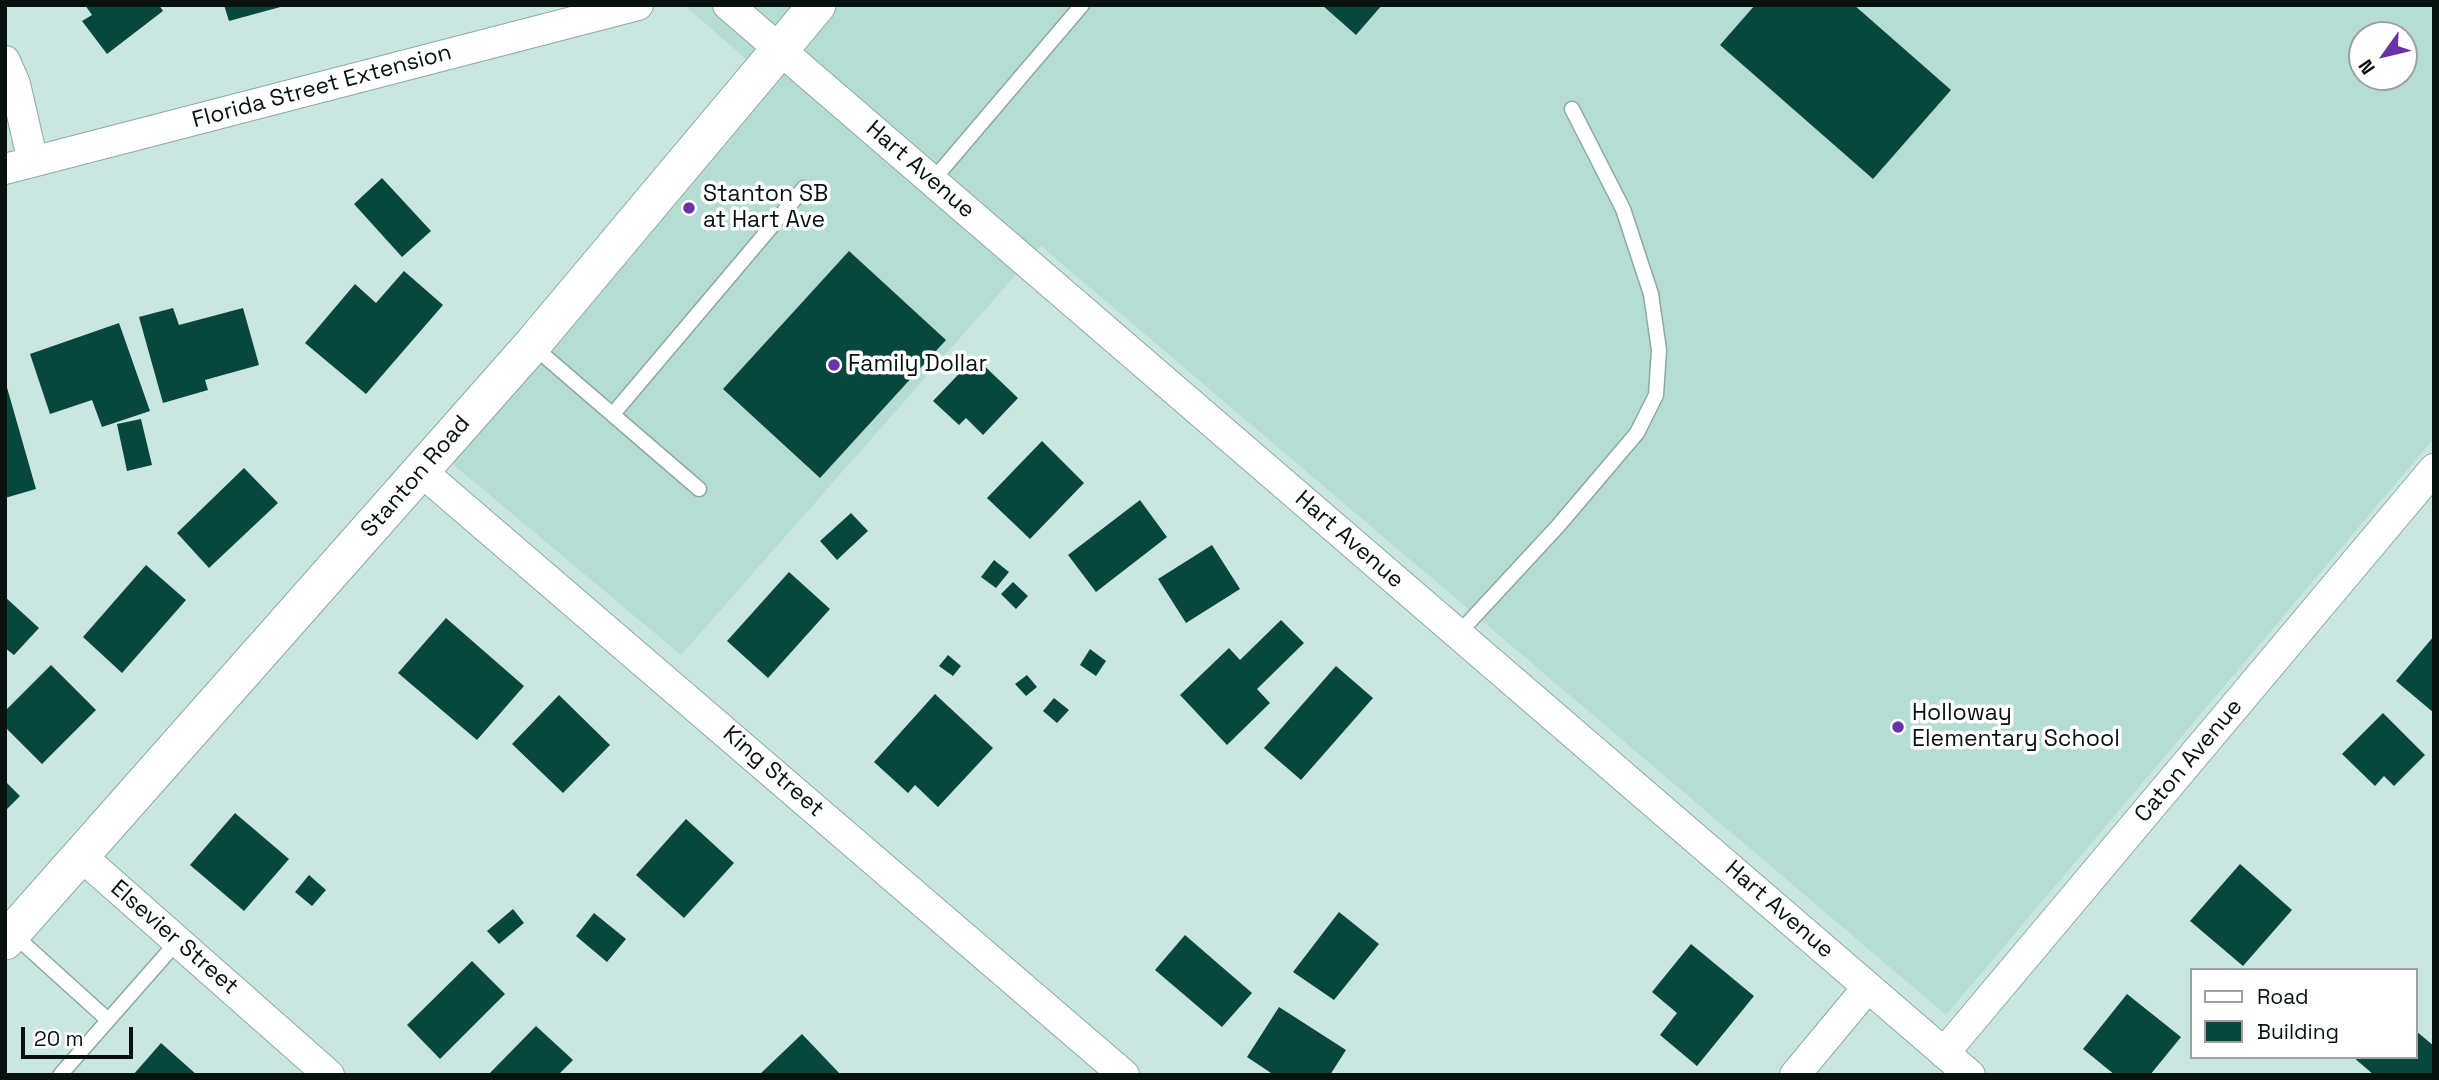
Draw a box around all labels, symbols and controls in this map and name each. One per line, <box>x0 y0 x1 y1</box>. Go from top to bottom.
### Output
north arrow <box>2348 21 2418 91</box>
street label: Florida Street Extension <box>189 39 455 135</box>
text: N <box>2353 55 2381 79</box>
street label: Hart Avenue <box>860 115 980 225</box>
place label: Stanton SB at Hart Ave <box>703 181 828 235</box>
marker: Stanton SB at Hart Ave <box>681 200 697 216</box>
place label: Family Dollar <box>848 351 987 379</box>
marker: Family Dollar <box>826 357 842 373</box>
street label: Stanton Road <box>356 410 476 544</box>
street label: Hart Avenue <box>1289 485 1409 595</box>
street label: Caton Avenue <box>2129 694 2249 828</box>
place label: Holloway Elementary School <box>1912 700 2120 754</box>
marker: Holloway Elementary School <box>1890 719 1906 735</box>
street label: King Street <box>717 721 829 823</box>
street label: Hart Avenue <box>1719 855 1839 965</box>
street label: Elsevier Street <box>104 875 244 1001</box>
legend <box>2190 968 2418 1059</box>
text: Road <box>2257 983 2309 1010</box>
scale bar <box>24 1014 136 1058</box>
text: Building <box>2257 1018 2339 1045</box>
text: 20 m <box>34 1025 84 1052</box>

